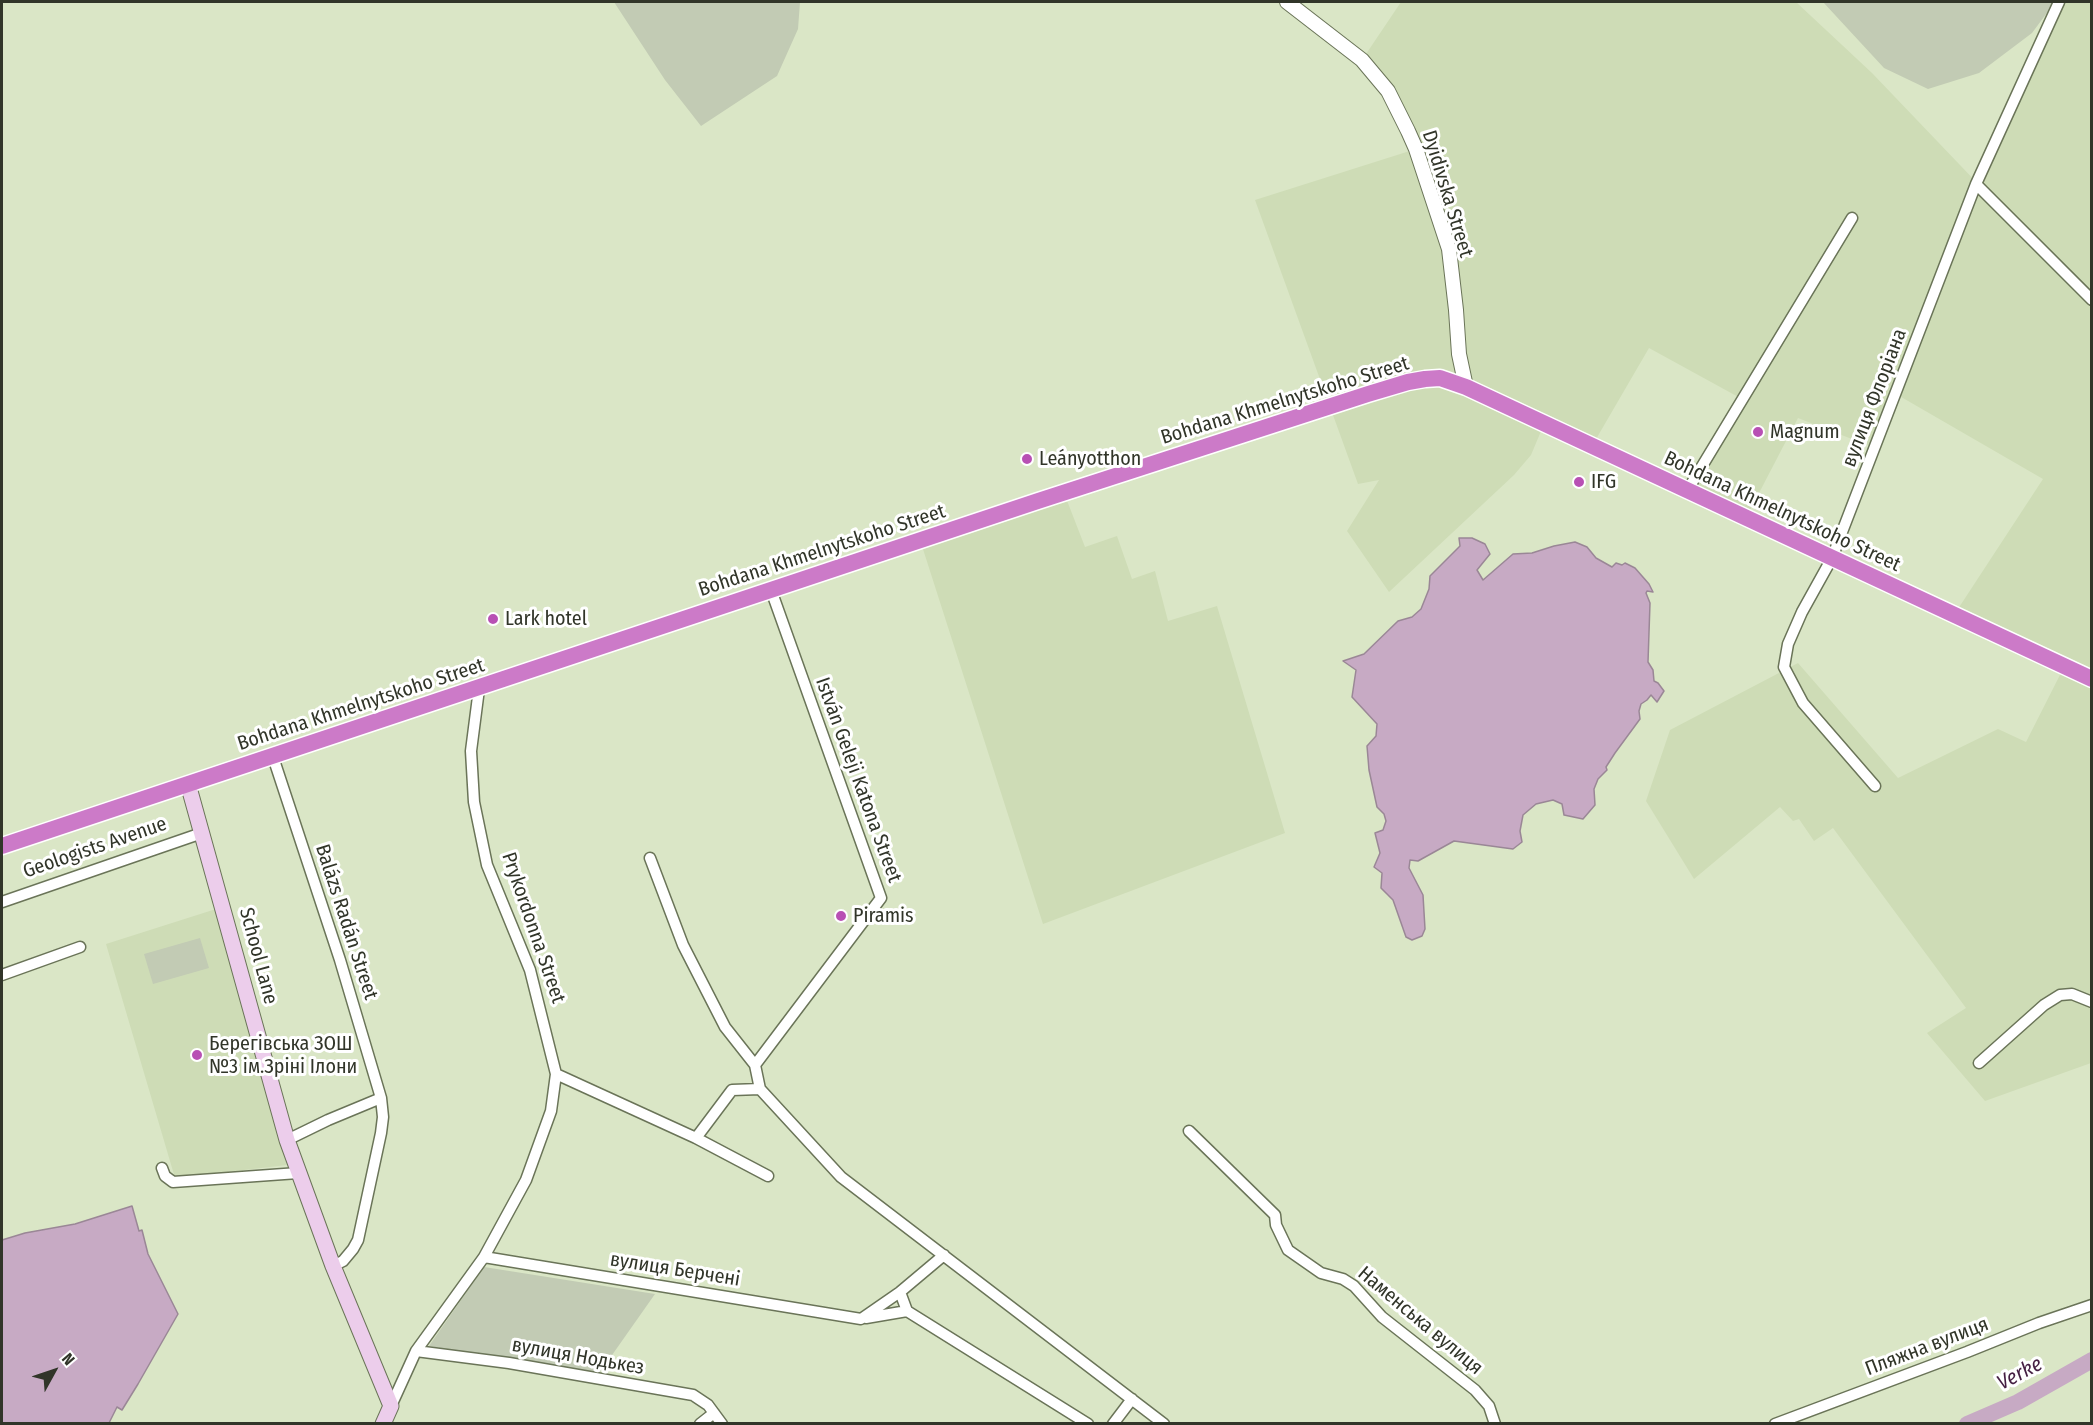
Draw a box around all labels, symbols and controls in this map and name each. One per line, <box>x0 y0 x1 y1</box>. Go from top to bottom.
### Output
street label: Dyidivska Street <box>1416 128 1478 260</box>
street label: вулиця Флоріана <box>1838 326 1912 470</box>
street label: Bohdana Khmelnytskoho Street <box>1158 352 1412 450</box>
place label: Magnum <box>1770 420 1840 444</box>
marker: Magnum <box>1751 425 1765 439</box>
place label: Leányotthon <box>1039 447 1141 471</box>
street label: Bohdana Khmelnytskoho Street <box>1660 447 1904 577</box>
marker: Leányotthon <box>1020 452 1034 466</box>
place label: IFG <box>1591 470 1616 494</box>
marker: IFG <box>1572 475 1586 489</box>
street label: Bohdana Khmelnytskoho Street <box>696 500 948 602</box>
place label: Lark hotel <box>505 607 587 631</box>
marker: Lark hotel <box>486 612 500 626</box>
street label: Bohdana Khmelnytskoho Street <box>235 654 487 756</box>
street label: István Geleji Katona Street <box>810 674 906 886</box>
street label: Geologists Avenue <box>20 812 170 884</box>
street label: Balázs Radán Street <box>310 841 382 1003</box>
street label: Prykordonna Street <box>496 849 570 1007</box>
place label: Piramis <box>853 904 914 928</box>
street label: School Lane <box>234 905 282 1007</box>
marker: Piramis <box>834 909 848 923</box>
place label: Берегівська ЗОШ №3 ім.Зріні Ілони <box>209 1032 357 1079</box>
marker: Берегівська ЗОШ №3 ім.Зріні Ілони <box>190 1048 204 1062</box>
street label: вулиця Берчені <box>608 1248 742 1292</box>
street label: Наменська вулиця <box>1353 1262 1487 1380</box>
street label: Пляжна вулиця <box>1862 1312 1992 1382</box>
street label: вулиця Нодькез <box>510 1334 646 1380</box>
north arrow <box>24 1341 84 1401</box>
text: N <box>58 1349 79 1369</box>
water label: Verke <box>1993 1352 2047 1396</box>

